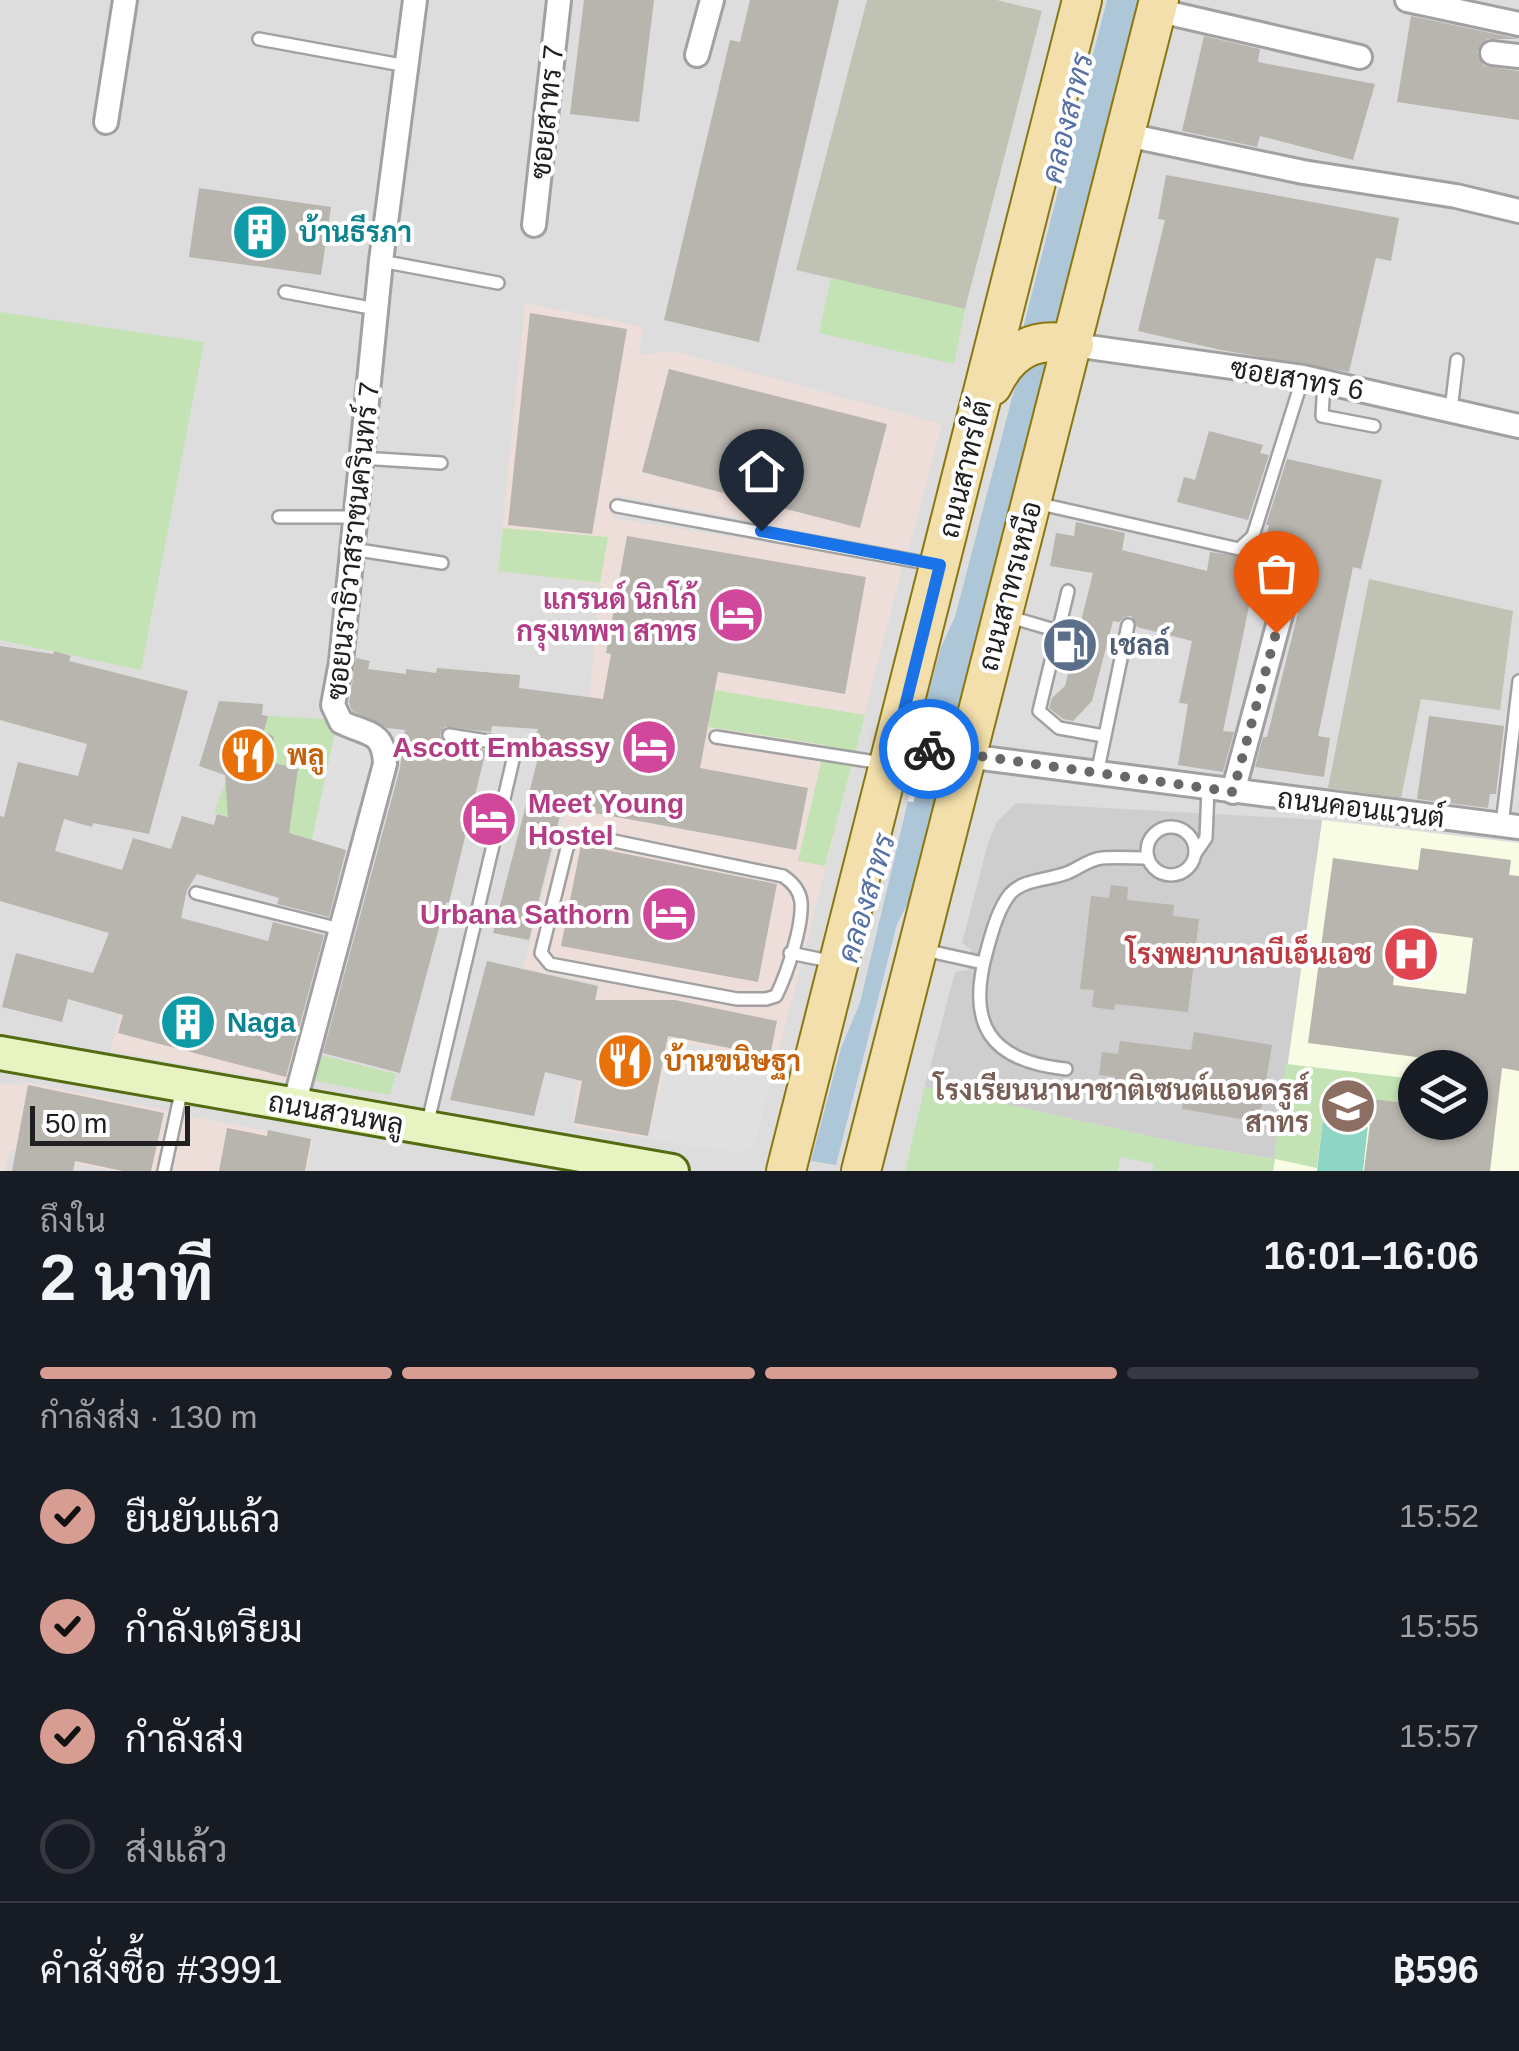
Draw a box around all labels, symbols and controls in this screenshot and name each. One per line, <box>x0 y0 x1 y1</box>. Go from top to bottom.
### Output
street label: ซอยสาทร 7 <box>525 43 569 181</box>
water label: คลองสาทร <box>1035 48 1099 186</box>
building icon: บ้านธีรภา <box>230 202 290 262</box>
place label: บ้านธีรภา <box>299 213 412 248</box>
street label: ซอยสาทร 6 <box>1228 352 1366 406</box>
street label: ซอยนราธิวาสราชนครินทร์ 7 <box>317 380 385 702</box>
street label: ถนนสาทรใต้ <box>929 395 997 541</box>
pin <box>719 429 804 532</box>
icon: home <box>734 444 789 499</box>
street label: ถนนสาทรเหนือ <box>970 497 1048 674</box>
pin <box>1234 531 1319 634</box>
icon: bag <box>1249 546 1304 601</box>
place label: แกรนด์ นิกโก้ กรุงเทพฯ สาทร <box>516 580 699 651</box>
hotel icon: แกรนด์ นิกโก้ กรุงเทพฯ สาทร <box>706 585 766 645</box>
fuel station icon: เชลล์ <box>1040 615 1100 675</box>
place label: เชลล์ <box>1109 626 1171 661</box>
courier <box>879 699 979 799</box>
hotel icon: Ascott Embassy <box>619 717 679 777</box>
icon: bike <box>902 722 957 777</box>
restaurant icon: พลู <box>218 725 278 785</box>
place label: Ascott Embassy <box>392 732 610 763</box>
place label: พลู <box>287 740 325 775</box>
street label: ถนนคอนแวนต์ <box>1275 778 1447 834</box>
place label: Meet Young Hostel <box>528 788 684 851</box>
hotel icon: Meet Young Hostel <box>459 789 519 849</box>
water label: คลองสาทร <box>831 828 902 966</box>
hotel icon: Urbana Sathorn <box>639 884 699 944</box>
place label: Urbana Sathorn <box>420 899 630 930</box>
hospital icon: โรงพยาบาลบีเอ็นเอช <box>1381 924 1441 984</box>
place label: โรงพยาบาลบีเอ็นเอช <box>1124 934 1372 970</box>
building icon: Naga <box>158 992 218 1052</box>
place label: Naga <box>227 1007 296 1038</box>
restaurant icon: บ้านขนิษฐา <box>595 1031 655 1091</box>
place label: บ้านขนิษฐา <box>664 1042 801 1080</box>
map controls <box>1398 1050 1488 1140</box>
button: layers <box>1398 1050 1488 1140</box>
place label: โรงเรียนนานาชาติเซนต์แอนดรูส์ สาทร <box>932 1071 1310 1138</box>
school or university icon: โรงเรียนนานาชาติเซนต์แอนดรูส์ สาทร <box>1318 1076 1378 1136</box>
street label: ถนนสวนพลู <box>265 1086 406 1144</box>
scale bar <box>30 1101 190 1146</box>
text: 50 m <box>45 1108 107 1139</box>
text: ถึงใน <box>40 1203 106 1239</box>
text: 16:01–16:06 <box>1263 1235 1479 1277</box>
text: 2 นาที <box>40 1241 214 1314</box>
text: กำลังส่ง · 130 m <box>40 1399 258 1435</box>
icon: check <box>40 1489 95 1544</box>
text: ยืนยันแล้ว <box>125 1498 280 1540</box>
text: 15:52 <box>1399 1498 1479 1534</box>
icon: check <box>40 1599 95 1654</box>
text: กำลังเตรียม <box>125 1608 303 1650</box>
text: 15:55 <box>1399 1608 1479 1644</box>
icon: check <box>40 1709 95 1764</box>
text: กำลังส่ง <box>125 1718 244 1760</box>
text: 15:57 <box>1399 1718 1479 1754</box>
text: ส่งแล้ว <box>125 1828 228 1870</box>
text: คำสั่งซื้อ #3991 <box>40 1949 283 1991</box>
text: ฿596 <box>1393 1949 1479 1991</box>

